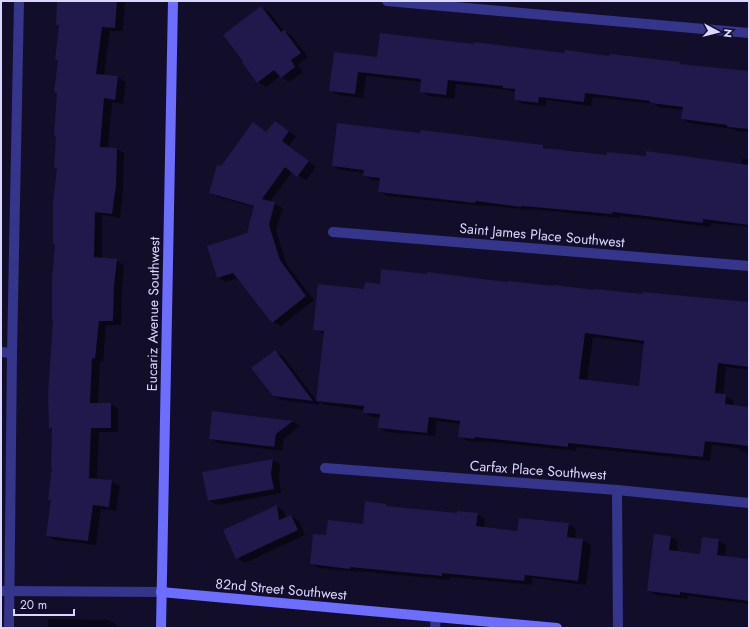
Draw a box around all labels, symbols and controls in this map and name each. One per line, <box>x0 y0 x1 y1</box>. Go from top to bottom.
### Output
north arrow <box>698 12 738 52</box>
text: N <box>719 28 736 39</box>
street label: Saint James Place Southwest <box>459 218 626 252</box>
street label: Eucariz Avenue Southwest <box>142 236 164 391</box>
street label: Carfax Place Southwest <box>469 455 607 485</box>
street label: 82nd Street Southwest <box>215 573 348 605</box>
scale bar <box>14 591 74 617</box>
text: 20 m <box>20 596 47 614</box>

